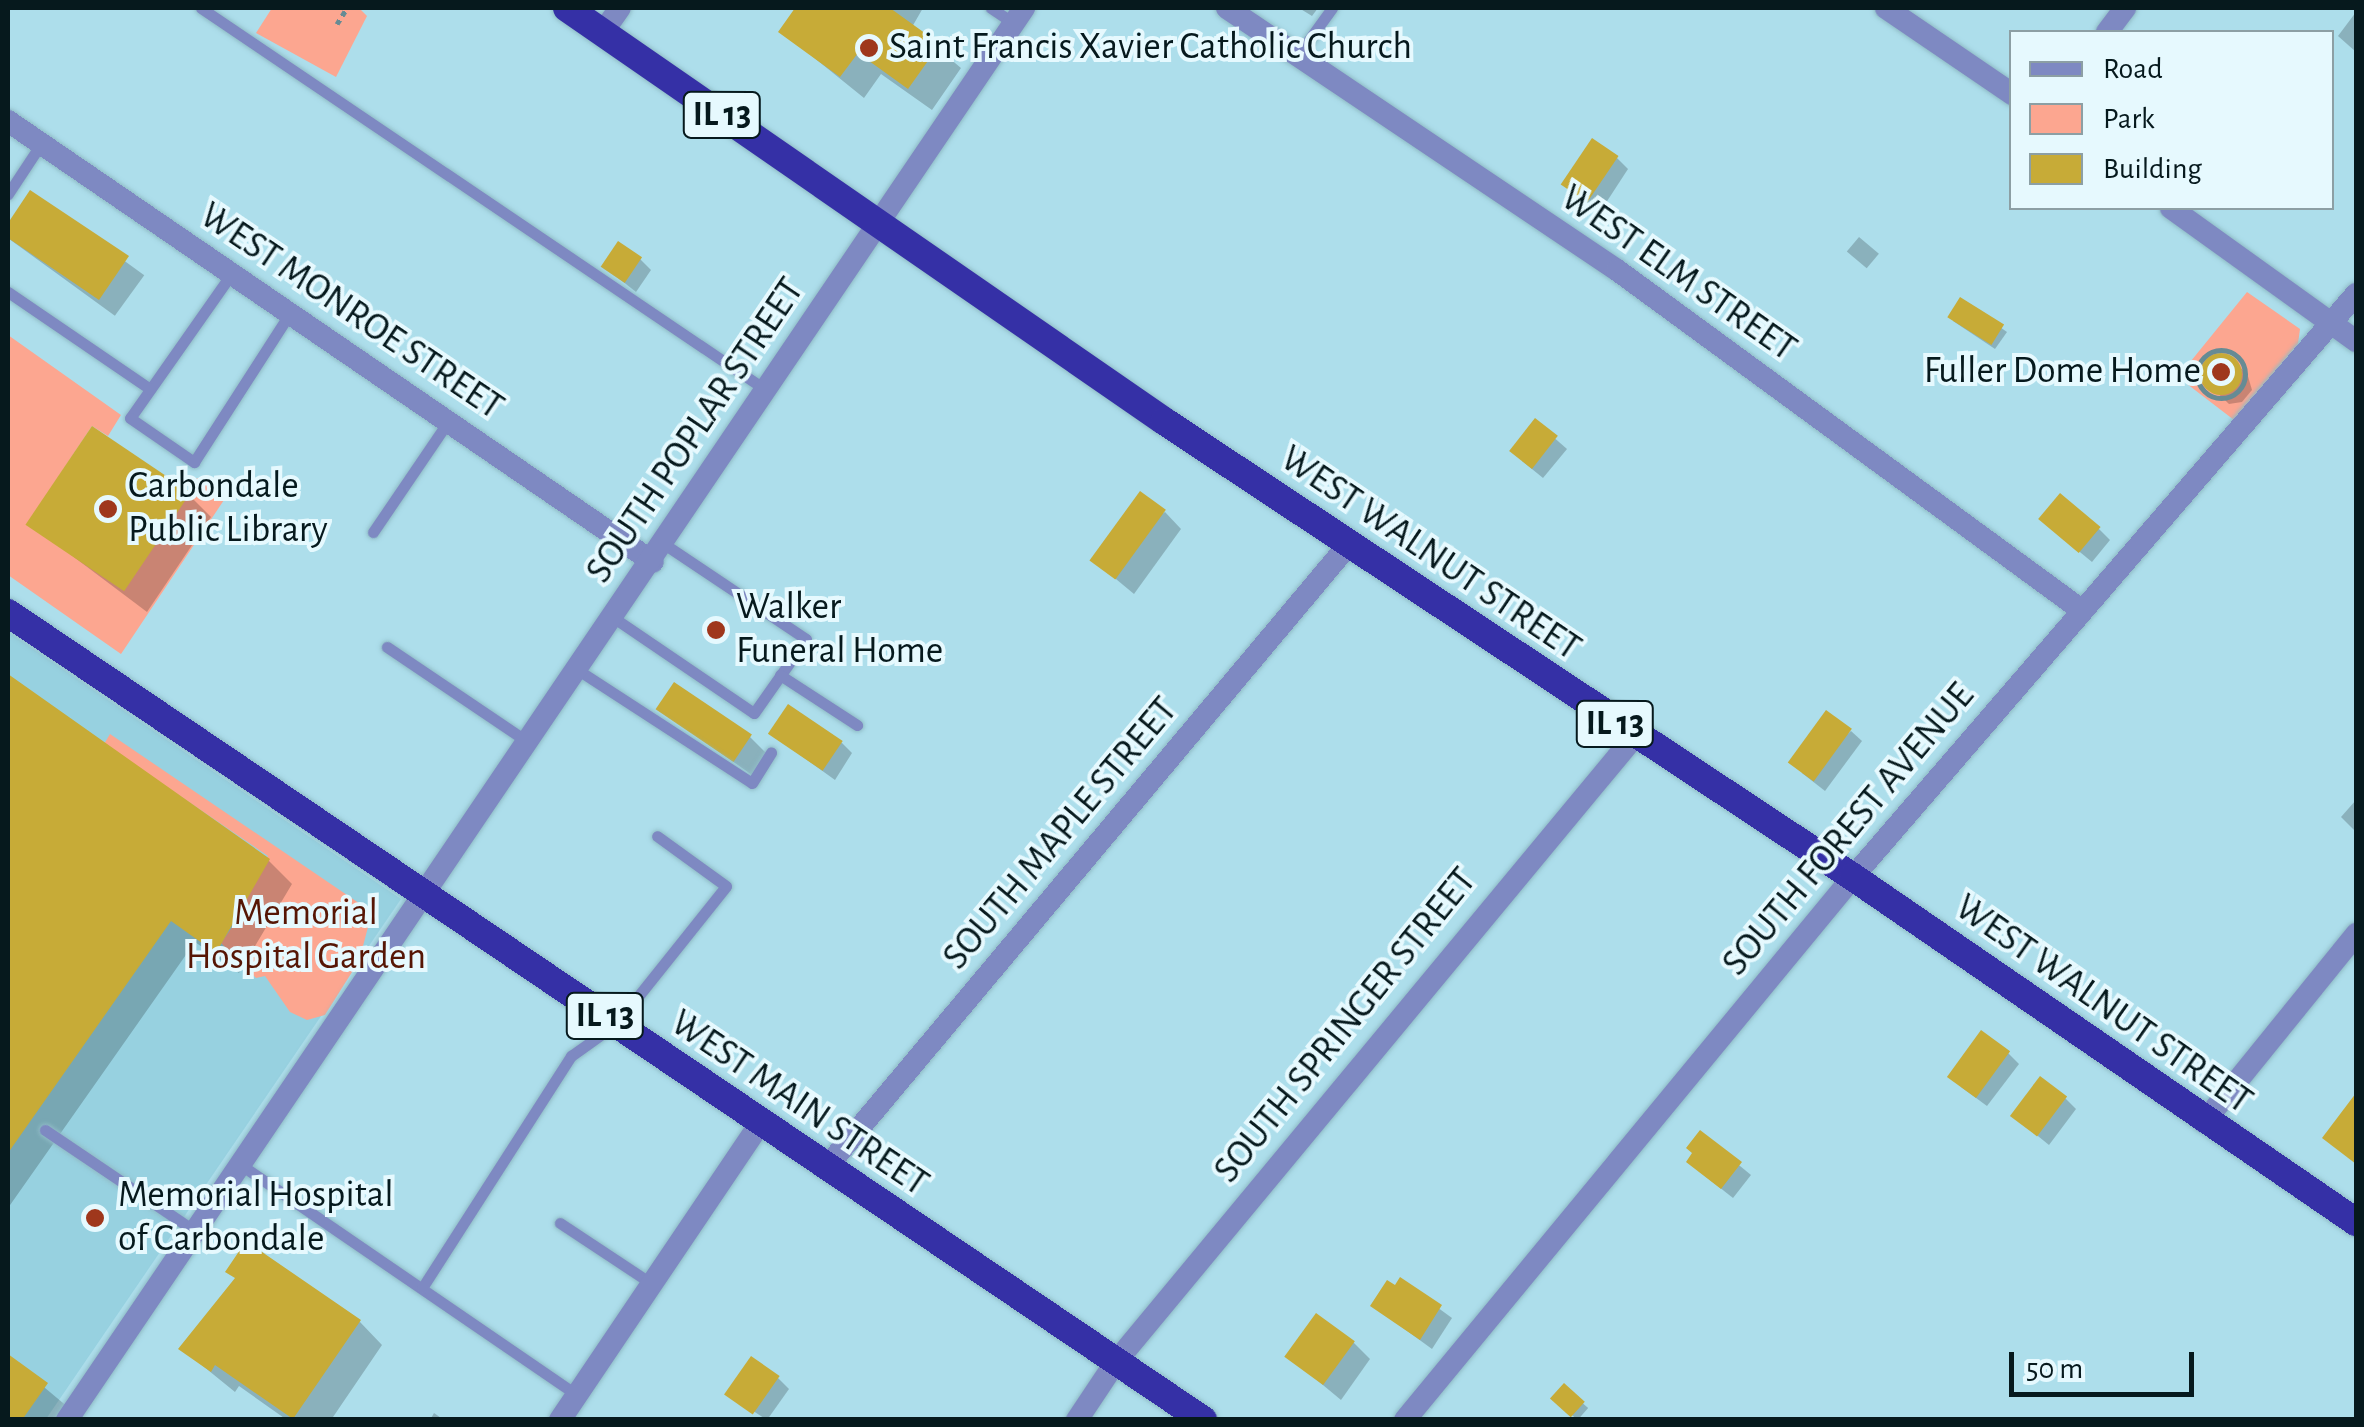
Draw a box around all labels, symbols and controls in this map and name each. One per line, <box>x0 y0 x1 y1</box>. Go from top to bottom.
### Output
place label: Saint Francis Xavier Catholic Church <box>889 25 1412 71</box>
legend <box>2009 30 2334 210</box>
marker: Saint Francis Xavier Catholic Church <box>858 37 880 59</box>
text: Road <box>2103 54 2163 84</box>
road number: IL 13 <box>682 85 762 145</box>
text: Park <box>2103 104 2155 134</box>
text: Building <box>2103 154 2202 184</box>
street label: WEST ELM STREET <box>1551 176 1805 372</box>
street label: WEST MONROE STREET <box>191 193 511 431</box>
street label: SOUTH POPLAR STREET <box>577 270 815 592</box>
place label: Fuller Dome Home <box>1924 349 2201 395</box>
marker: Fuller Dome Home <box>2210 361 2232 383</box>
street label: WEST WALNUT STREET <box>1271 437 1589 671</box>
place label: Carbondale Public Library <box>128 464 328 554</box>
marker: Carbondale Public Library <box>97 498 119 520</box>
place label: Walker Funeral Home <box>736 585 943 674</box>
marker: Walker Funeral Home <box>705 619 727 641</box>
street label: SOUTH FOREST AVENUE <box>1713 674 1985 986</box>
street label: SOUTH MAPLE STREET <box>934 689 1188 979</box>
road number: IL 13 <box>1575 694 1655 754</box>
street label: SOUTH SPRINGER STREET <box>1205 859 1487 1193</box>
street label: WEST WALNUT STREET <box>1946 885 2260 1125</box>
park label: Memorial Hospital Garden <box>186 891 426 981</box>
road number: IL 13 <box>565 986 645 1046</box>
street label: WEST MAIN STREET <box>661 1001 937 1207</box>
place label: Memorial Hospital of Carbondale <box>118 1173 394 1262</box>
marker: Memorial Hospital of Carbondale <box>82 1205 108 1231</box>
scale bar <box>2014 1332 2199 1394</box>
text: 50 m <box>2026 1354 2083 1384</box>

